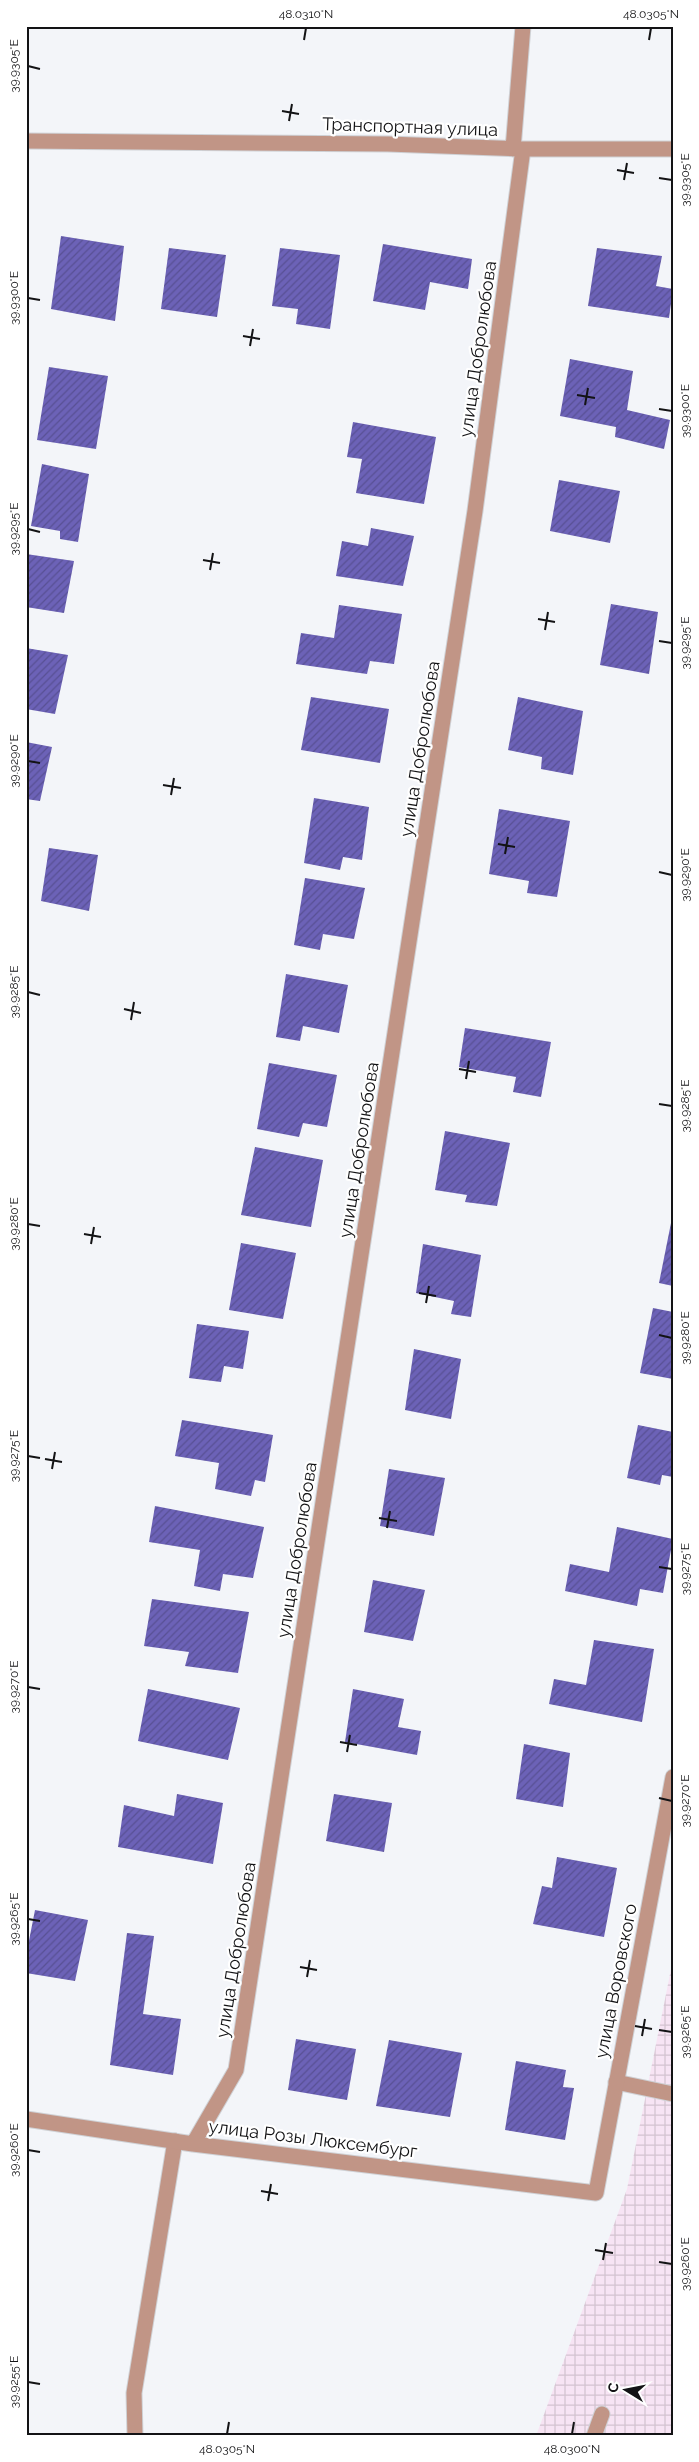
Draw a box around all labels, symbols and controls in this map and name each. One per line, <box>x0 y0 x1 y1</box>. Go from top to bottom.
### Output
text: 48.0310°N <box>279 7 333 21</box>
text: 48.0305°N <box>623 7 679 21</box>
text: 39.9305°E <box>7 39 21 93</box>
street label: Транспортная улица <box>322 113 498 140</box>
text: 39.9305°E <box>678 153 692 207</box>
street label: улица Добролюбова <box>455 259 500 438</box>
text: 39.9300°E <box>7 271 21 325</box>
text: 39.9300°E <box>678 384 692 438</box>
text: 39.9295°E <box>7 502 21 556</box>
text: 39.9295°E <box>678 616 692 670</box>
street label: улица Добролюбова <box>395 659 444 838</box>
text: 39.9290°E <box>7 734 21 788</box>
text: 39.9290°E <box>678 848 692 902</box>
text: 39.9285°E <box>7 965 21 1019</box>
street label: улица Добролюбова <box>334 1060 383 1239</box>
text: 39.9285°E <box>678 1079 692 1133</box>
text: 39.9280°E <box>7 1197 21 1251</box>
text: 39.9280°E <box>678 1311 692 1365</box>
text: 39.9275°E <box>7 1430 21 1482</box>
street label: улица Добролюбова <box>272 1460 321 1639</box>
text: 39.9275°E <box>678 1543 692 1595</box>
text: 39.9270°E <box>7 1661 21 1713</box>
text: 39.9270°E <box>678 1775 692 1827</box>
street label: улица Добролюбова <box>211 1860 260 2039</box>
text: 39.9265°E <box>7 1892 21 1946</box>
street label: улица Воровского <box>590 1902 641 2060</box>
text: 39.9265°E <box>678 2005 692 2059</box>
street label: улица Розы Люксембург <box>207 2115 419 2162</box>
text: 39.9260°E <box>7 2123 21 2177</box>
text: 39.9260°E <box>678 2237 692 2291</box>
text: 39.9255°E <box>7 2356 21 2408</box>
north arrow <box>602 2364 652 2414</box>
text: С <box>604 2381 622 2394</box>
text: 48.0305°N <box>199 2442 255 2456</box>
text: 48.0300°N <box>544 2442 600 2456</box>

